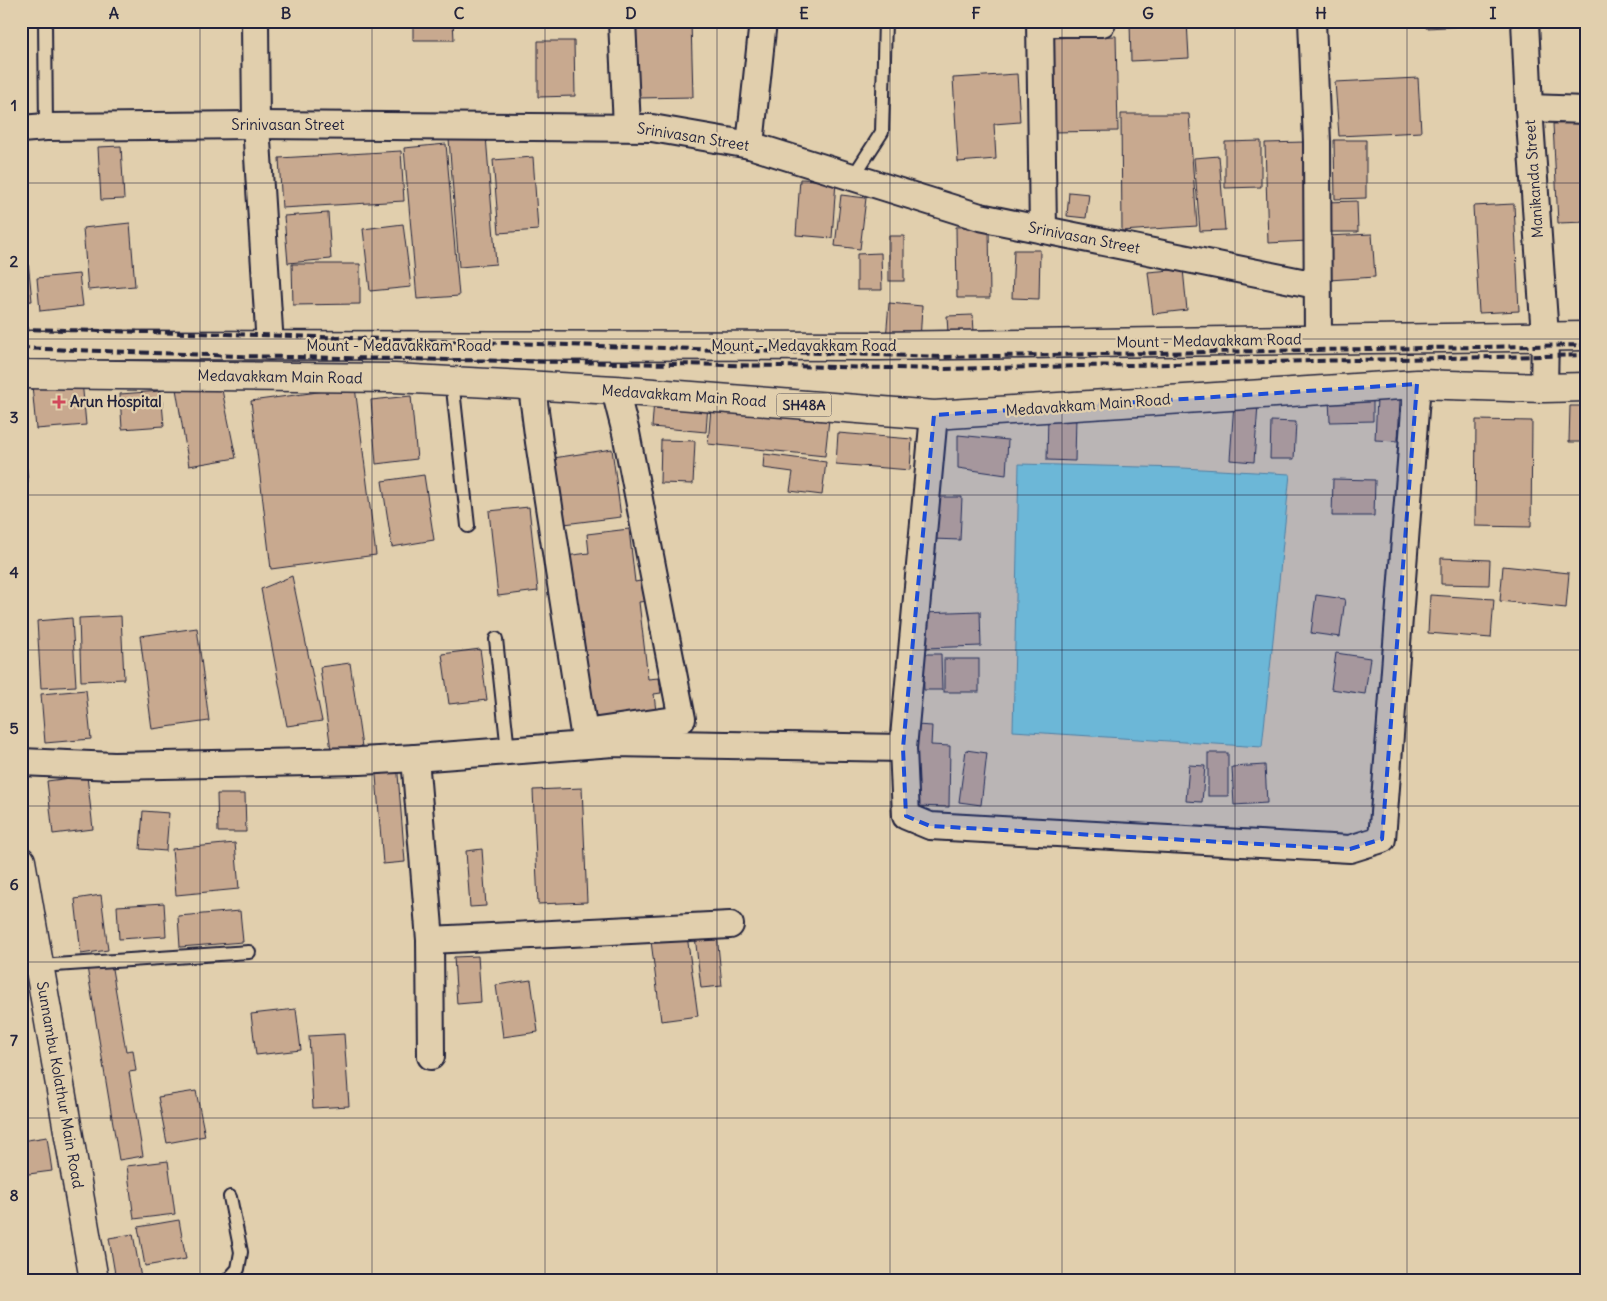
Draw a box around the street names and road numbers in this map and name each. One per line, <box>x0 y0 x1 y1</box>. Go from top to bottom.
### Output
street label: Srinivasan Street <box>231 115 345 134</box>
street label: Srinivasan Street <box>636 118 751 155</box>
street label: Manikanda Street <box>1520 119 1547 239</box>
street label: Srinivasan Street <box>1027 217 1142 258</box>
street label: Mount - Medavakkam Road <box>1116 329 1302 352</box>
street label: Mount - Medavakkam Road <box>306 336 492 355</box>
street label: Mount - Medavakkam Road <box>711 336 897 355</box>
street label: Medavakkam Main Road <box>197 366 363 387</box>
street label: Medavakkam Main Road <box>601 380 767 411</box>
street label: Medavakkam Main Road <box>1005 389 1171 420</box>
road number: SH48A <box>776 394 832 416</box>
street label: Sunnambu Kolathur Main Road <box>33 980 88 1190</box>

